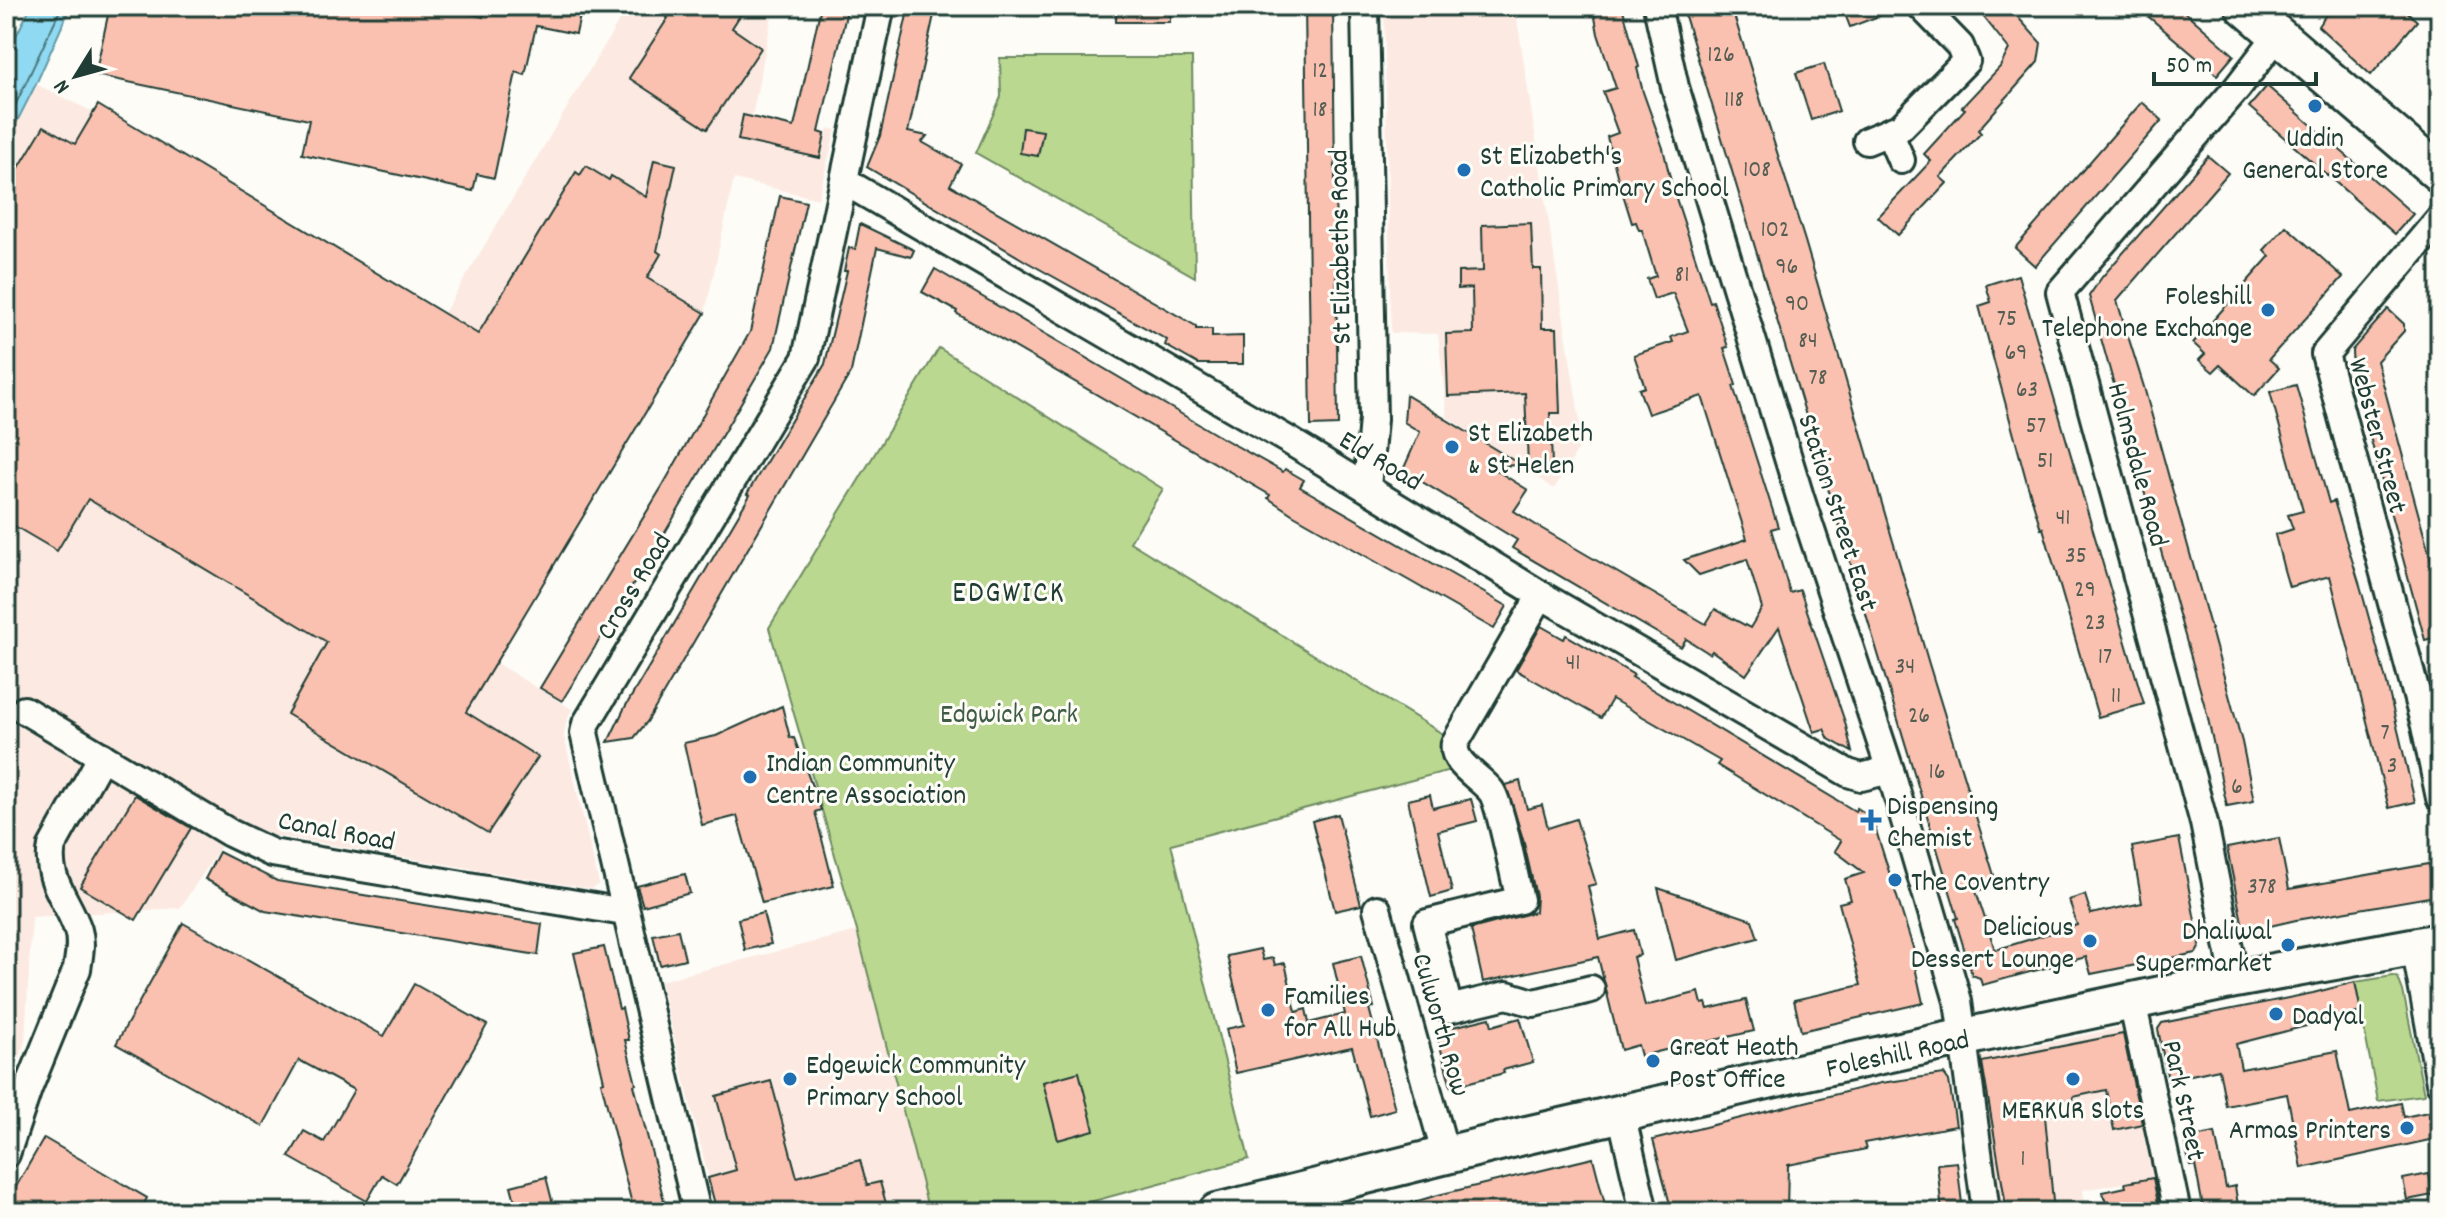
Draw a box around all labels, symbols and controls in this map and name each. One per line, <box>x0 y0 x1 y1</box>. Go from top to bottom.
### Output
north arrow <box>36 36 116 116</box>
scale bar <box>2154 36 2316 86</box>
house number: 126 <box>1707 39 1735 73</box>
text: 50 m <box>2166 50 2212 84</box>
house number: 12 <box>1312 55 1328 89</box>
text: N <box>47 72 78 100</box>
house number: 118 <box>1724 84 1744 118</box>
house number: 18 <box>1313 94 1327 128</box>
marker: Uddin General Store <box>2306 97 2324 115</box>
place label: Uddin General Store <box>2242 121 2388 193</box>
place label: St Elizabeth's Catholic Primary School <box>1480 139 1729 211</box>
street label: St Elizabeths Road <box>1321 149 1365 345</box>
house number: 108 <box>1743 154 1771 188</box>
marker: St Elizabeth's Catholic Primary School <box>1455 161 1473 179</box>
house number: 102 <box>1761 214 1789 248</box>
house number: 96 <box>1776 251 1798 285</box>
house number: 81 <box>1675 259 1689 293</box>
place label: Foleshill Telephone Exchange <box>2042 279 2252 351</box>
house number: 90 <box>1785 288 1809 322</box>
marker: Foleshill Telephone Exchange <box>2259 301 2277 319</box>
house number: 75 <box>1997 303 2017 337</box>
house number: 84 <box>1798 325 1818 359</box>
house number: 69 <box>2005 337 2027 371</box>
street label: Webster Street <box>2335 354 2415 519</box>
house number: 78 <box>1809 362 1827 396</box>
house number: 63 <box>2016 374 2038 408</box>
street label: Holmsdale Road <box>2094 379 2176 552</box>
street label: Station Street East <box>1784 410 1886 617</box>
house number: 57 <box>2026 410 2046 444</box>
place label: St Elizabeth & St Helen <box>1468 416 1593 488</box>
street label: Eld Road <box>1330 423 1429 504</box>
marker: St Elizabeth & St Helen <box>1443 438 1461 456</box>
house number: 51 <box>2037 445 2053 479</box>
house number: 41 <box>2055 502 2071 536</box>
street label: Cross Road <box>588 526 684 649</box>
house number: 35 <box>2065 540 2087 574</box>
district label: EDGWICK <box>952 574 1066 617</box>
house number: 29 <box>2074 574 2096 608</box>
house number: 23 <box>2084 607 2106 641</box>
house number: 17 <box>2098 641 2112 675</box>
house number: 41 <box>1565 647 1581 681</box>
house number: 34 <box>1895 651 1915 685</box>
house number: 11 <box>2111 680 2121 714</box>
park label: Edgwick Park <box>940 697 1078 737</box>
house number: 26 <box>1908 700 1930 734</box>
house number: 7 <box>2380 717 2390 751</box>
place label: Indian Community Centre Association <box>766 746 966 818</box>
house number: 3 <box>2387 750 2397 784</box>
house number: 16 <box>1928 756 1946 790</box>
marker: Indian Community Centre Association <box>741 768 759 786</box>
house number: 6 <box>2231 771 2243 805</box>
place label: Dispensing Chemist <box>1887 789 1999 861</box>
street label: Canal Road <box>274 803 398 865</box>
marker: Dispensing Chemist <box>1862 811 1880 829</box>
place label: The Coventry <box>1911 865 2050 905</box>
marker: The Coventry <box>1886 871 1904 889</box>
house number: 378 <box>2247 871 2277 905</box>
place label: Delicious Dessert Lounge <box>1911 910 2074 982</box>
place label: Dhaliwal Supermarket <box>2135 914 2272 986</box>
marker: Delicious Dessert Lounge <box>2081 932 2099 950</box>
marker: Dhaliwal Supermarket <box>2279 936 2297 954</box>
street label: Culworth Row <box>1399 949 1478 1102</box>
place label: Families for All Hub <box>1284 979 1397 1051</box>
place label: Dadyal <box>2292 999 2364 1039</box>
marker: Families for All Hub <box>1259 1001 1277 1019</box>
marker: Dadyal <box>2267 1005 2285 1023</box>
street label: Foleshill Road <box>1823 1022 1973 1092</box>
place label: Great Heath Post Office <box>1669 1030 1799 1102</box>
street label: Park Street <box>2149 1037 2213 1165</box>
place label: Edgewick Community Primary School <box>806 1048 1026 1120</box>
marker: Great Heath Post Office <box>1644 1052 1662 1070</box>
marker: Edgewick Community Primary School <box>781 1070 799 1088</box>
marker: MERKUR Slots <box>2064 1070 2082 1088</box>
place label: MERKUR Slots <box>2002 1093 2144 1133</box>
place label: Armas Printers <box>2229 1113 2391 1153</box>
marker: Armas Printers <box>2398 1119 2416 1137</box>
house number: 1 <box>2020 1143 2026 1177</box>

